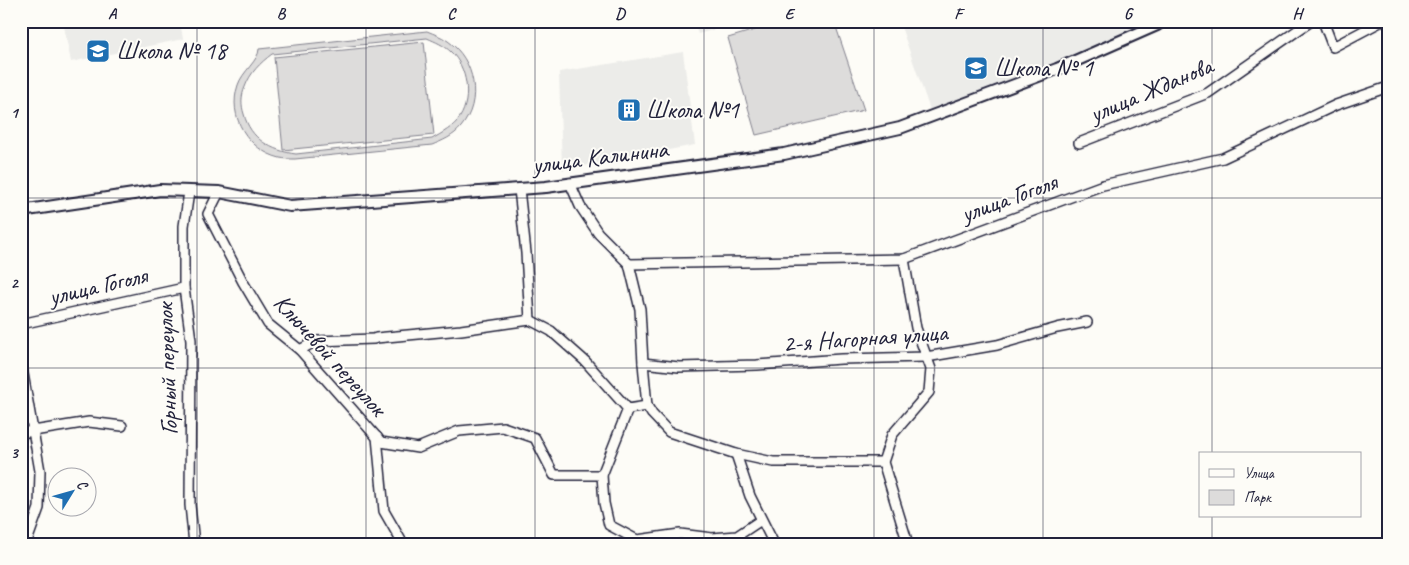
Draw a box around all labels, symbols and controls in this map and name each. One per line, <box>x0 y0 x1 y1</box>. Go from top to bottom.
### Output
text: A <box>108 4 118 24</box>
text: B <box>277 4 287 24</box>
text: C <box>447 4 457 24</box>
text: D <box>615 4 626 24</box>
text: E <box>785 4 796 24</box>
text: F <box>954 4 965 24</box>
text: G <box>1124 4 1134 24</box>
text: H <box>1292 4 1304 24</box>
place label: Школа № 18 <box>116 35 229 67</box>
school or university icon: Школа № 18 <box>85 38 111 64</box>
street label: улица Жданова <box>1083 49 1220 131</box>
place label: Школа № 1 <box>994 52 1095 84</box>
school or university icon: Школа № 1 <box>963 55 989 81</box>
place label: Школа №1 <box>646 94 741 126</box>
building icon: Школа №1 <box>616 97 642 123</box>
text: 1 <box>10 103 19 123</box>
street label: улица Калинина <box>528 133 672 181</box>
street label: улица Гоголя <box>955 165 1064 231</box>
street label: улица Гоголя <box>44 259 153 313</box>
text: 2 <box>10 273 19 293</box>
street label: Ключевой переулок <box>267 287 395 425</box>
street label: Горный переулок <box>149 300 185 436</box>
street label: 2-я Нагорная улица <box>781 316 950 360</box>
text: 3 <box>10 443 19 463</box>
legend <box>1199 452 1362 518</box>
text: Улица <box>1244 464 1275 483</box>
north arrow <box>48 468 98 518</box>
text: С <box>73 477 92 494</box>
text: Парк <box>1244 488 1272 507</box>

